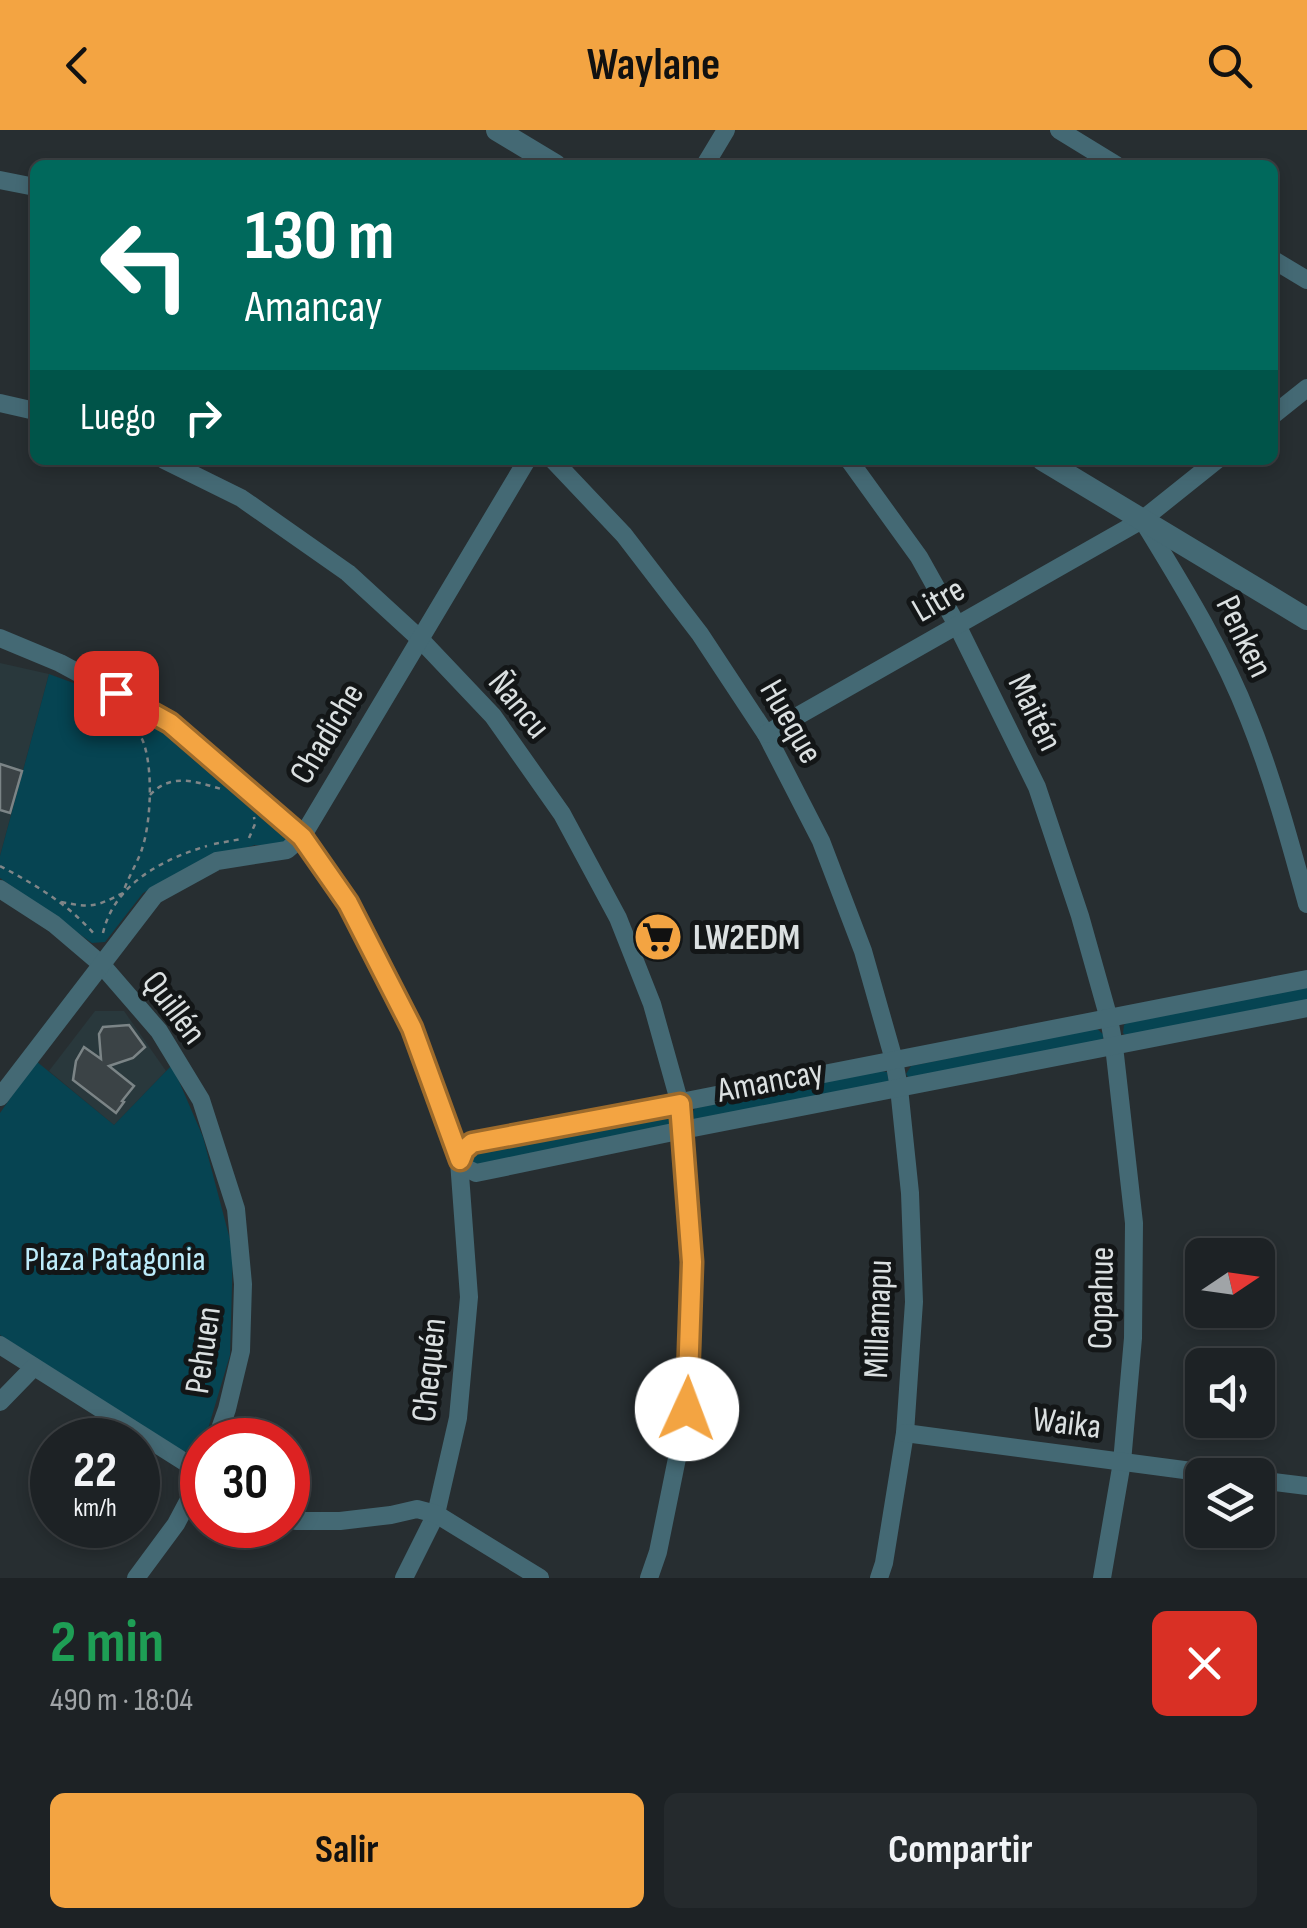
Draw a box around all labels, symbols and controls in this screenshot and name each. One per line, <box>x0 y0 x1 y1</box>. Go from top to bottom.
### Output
icon: back <box>50 38 105 93</box>
text: Waylane <box>587 38 720 93</box>
icon: search <box>1202 38 1257 93</box>
text: 130 m <box>245 195 394 279</box>
icon: left <box>80 200 210 330</box>
text: Amancay <box>245 280 382 335</box>
icon: right <box>176 390 231 445</box>
text: Luego <box>80 395 156 440</box>
street label: Litre <box>905 568 973 632</box>
street label: Penken <box>1206 589 1282 685</box>
pin <box>74 651 159 736</box>
street label: Ñancu <box>479 662 559 748</box>
icon: arrive <box>89 666 144 721</box>
street label: Maitén <box>998 667 1072 758</box>
street label: Hueque <box>750 672 832 771</box>
street label: Chadiche <box>281 676 374 792</box>
supermarket icon: LW2EDM <box>632 911 684 963</box>
place label: LW2EDM <box>693 917 800 960</box>
street label: Quillén <box>132 963 215 1053</box>
street label: Amancay <box>713 1050 827 1113</box>
park label: Plaza Patagonia <box>24 1238 206 1281</box>
north arrow <box>1185 1238 1275 1328</box>
map controls <box>1185 1238 1275 1548</box>
street label: Copahue <box>1079 1246 1124 1350</box>
street label: Millamapu <box>855 1259 902 1379</box>
street label: Pehuen <box>176 1304 231 1397</box>
street label: Chequén <box>403 1316 456 1424</box>
button: sound <box>1185 1348 1275 1438</box>
position arrow <box>635 1357 739 1461</box>
street label: Waika <box>1030 1398 1104 1449</box>
speed limit sign: 30 <box>180 1418 310 1548</box>
text: 22 <box>73 1441 117 1501</box>
button: layers <box>1185 1458 1275 1548</box>
text: km/h <box>73 1493 117 1524</box>
text: 2 min <box>50 1607 164 1679</box>
button: close <box>1152 1611 1257 1716</box>
text: 490 m · 18:04 <box>50 1681 193 1720</box>
button: Salir <box>50 1793 644 1908</box>
button: Compartir <box>664 1793 1257 1908</box>

